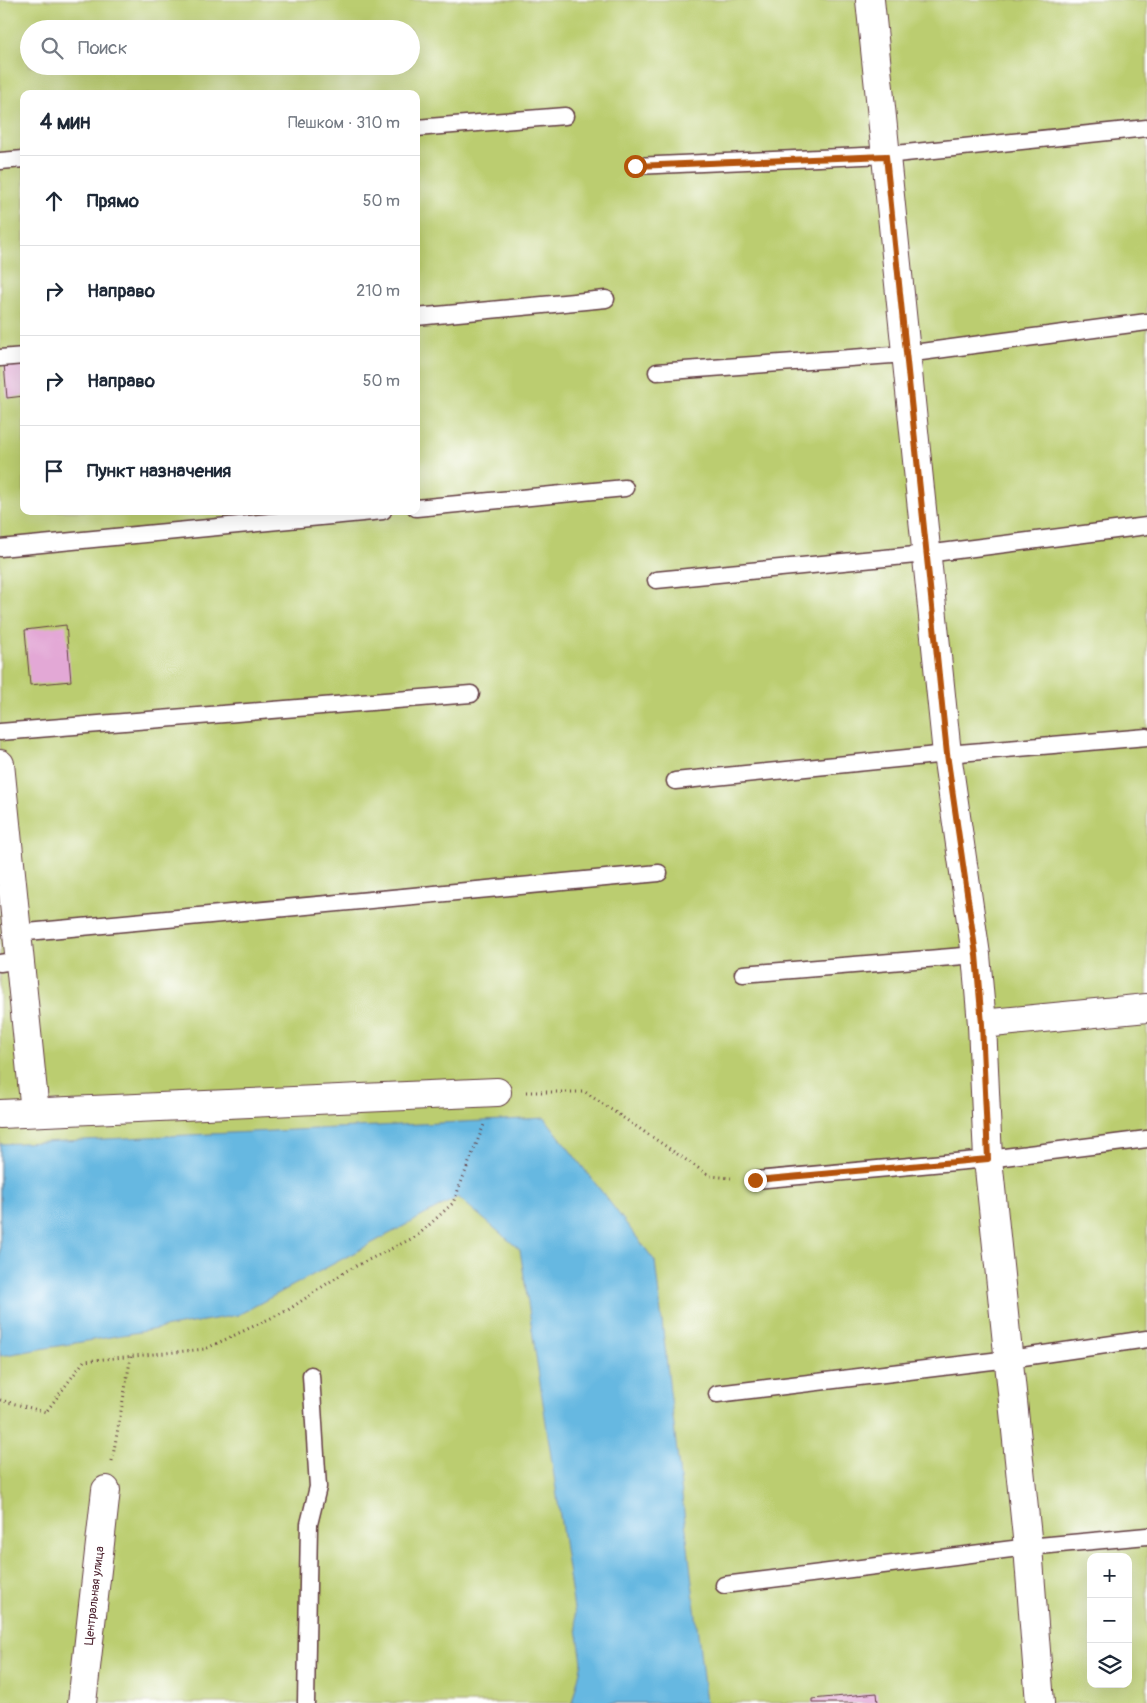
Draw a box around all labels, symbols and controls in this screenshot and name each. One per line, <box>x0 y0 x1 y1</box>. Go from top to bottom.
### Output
search box <box>20 20 420 75</box>
icon: search <box>38 34 66 62</box>
text: Поиск <box>78 36 128 60</box>
text: 4 мин <box>40 109 90 136</box>
text: Пешком · 310 m <box>288 113 400 133</box>
route start <box>624 155 647 178</box>
icon: ahead <box>40 187 68 215</box>
text: Прямо <box>87 189 139 213</box>
text: 50 m <box>363 191 400 211</box>
icon: right <box>40 277 68 305</box>
text: Направо <box>87 279 155 303</box>
text: 210 m <box>356 281 400 301</box>
icon: right <box>40 367 68 395</box>
text: Направо <box>87 369 155 393</box>
text: 50 m <box>363 371 400 391</box>
icon: arrive <box>40 457 68 485</box>
text: Пункт назначения <box>87 459 231 483</box>
route end <box>744 1169 767 1192</box>
street label: Центральная улица <box>81 1545 107 1646</box>
map controls <box>1087 1553 1132 1688</box>
button: + <box>1087 1553 1132 1598</box>
button: − <box>1087 1598 1132 1643</box>
button: layers <box>1087 1643 1132 1688</box>

